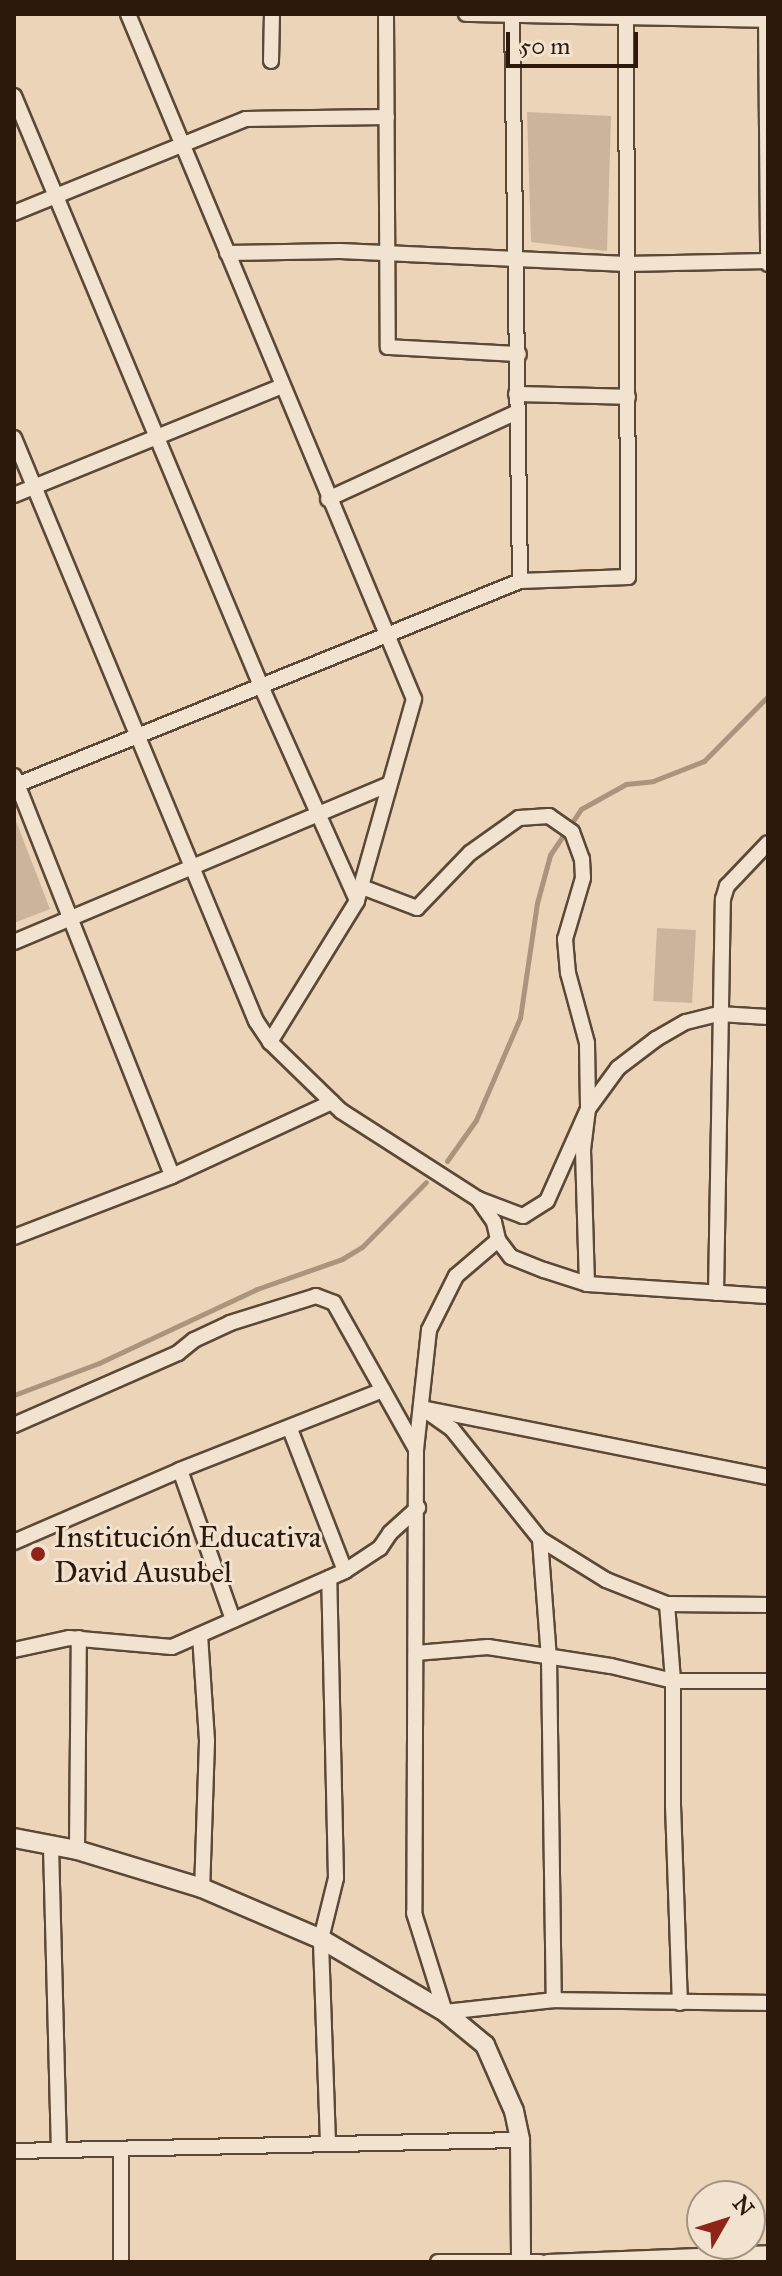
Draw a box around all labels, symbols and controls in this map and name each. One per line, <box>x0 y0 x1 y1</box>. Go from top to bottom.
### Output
scale bar <box>510 16 642 66</box>
text: 50 m <box>520 31 570 61</box>
place label: Institución Educativa David Ausubel <box>54 1519 322 1590</box>
marker: Institución Educativa David Ausubel <box>29 1545 47 1563</box>
north arrow <box>686 2180 766 2260</box>
text: N <box>727 2190 760 2222</box>

